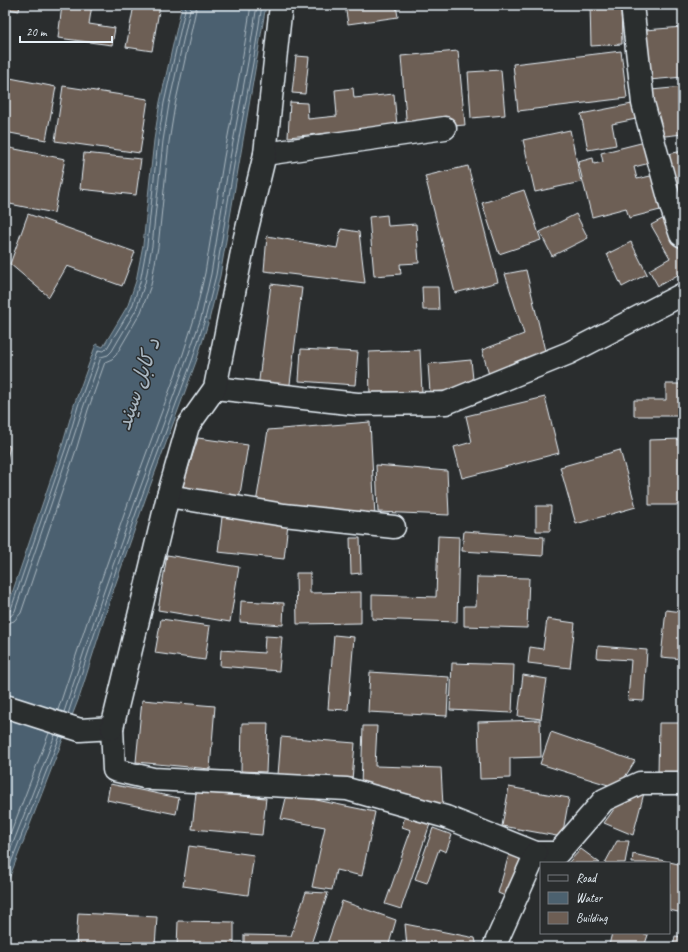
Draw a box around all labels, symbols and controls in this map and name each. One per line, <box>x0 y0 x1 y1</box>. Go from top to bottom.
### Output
scale bar <box>20 18 112 44</box>
text: 20 m <box>26 24 48 40</box>
water label: د کابل سيند <box>110 334 166 434</box>
legend <box>540 862 670 934</box>
text: Road <box>576 870 598 886</box>
text: Water <box>576 890 604 906</box>
text: Building <box>576 910 608 926</box>

